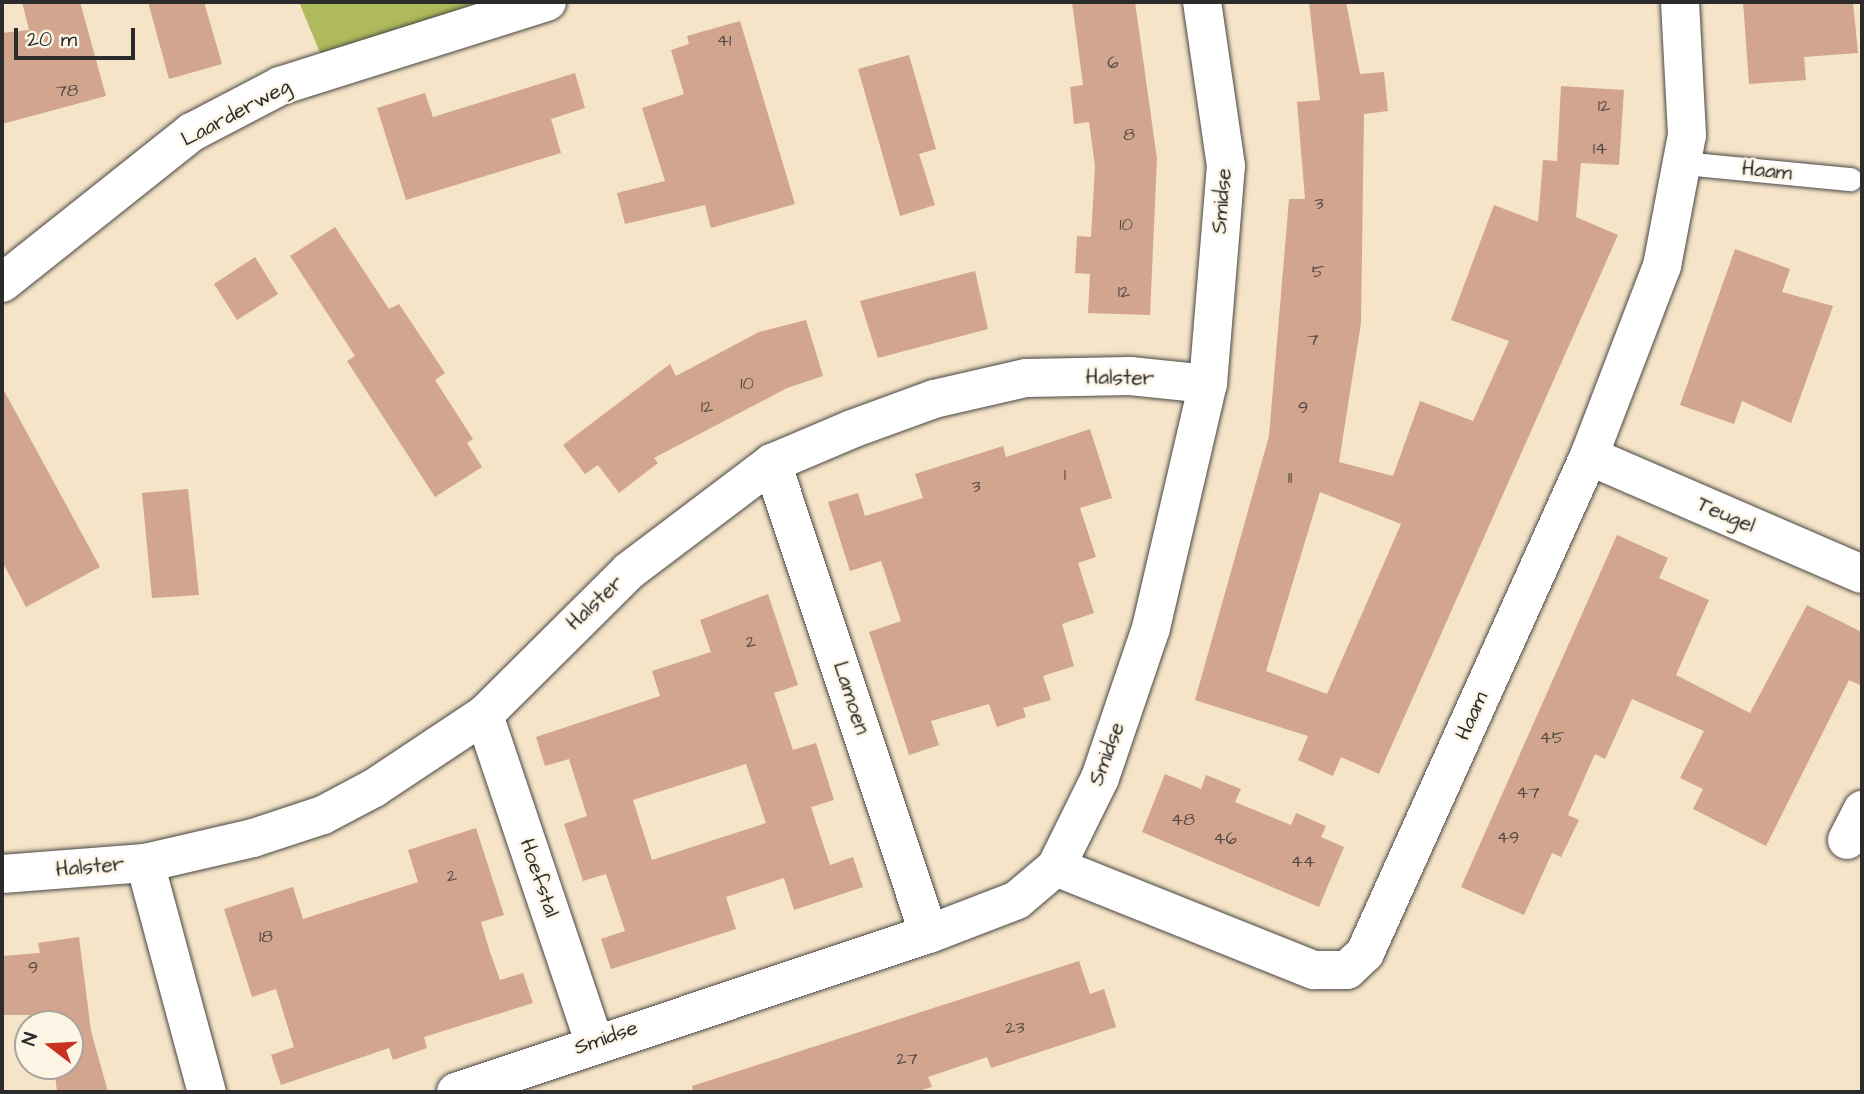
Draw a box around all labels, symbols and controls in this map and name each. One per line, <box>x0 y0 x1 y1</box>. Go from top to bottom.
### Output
scale bar <box>18 14 138 58</box>
text: 20 m <box>27 25 77 54</box>
house number: 41 <box>717 30 731 52</box>
house number: 6 <box>1107 52 1119 74</box>
street label: Laarderweg <box>177 74 295 152</box>
house number: 78 <box>56 80 78 102</box>
house number: 12 <box>1598 95 1610 117</box>
house number: 8 <box>1123 124 1135 146</box>
house number: 14 <box>1593 138 1607 160</box>
street label: Haam <box>1741 156 1793 186</box>
street label: Smidse <box>1207 167 1237 235</box>
house number: 3 <box>1314 193 1324 215</box>
house number: 10 <box>1119 214 1133 236</box>
house number: 5 <box>1312 261 1324 283</box>
house number: 12 <box>1118 281 1130 303</box>
house number: 7 <box>1307 329 1319 351</box>
street label: Halster <box>1085 365 1155 391</box>
house number: 10 <box>740 373 754 395</box>
house number: 12 <box>701 396 713 418</box>
house number: 9 <box>1298 397 1308 419</box>
house number: 1 <box>1064 464 1066 486</box>
house number: 11 <box>1288 467 1292 489</box>
house number: 3 <box>971 476 981 498</box>
street label: Teugel <box>1693 492 1759 538</box>
street label: Halster <box>561 570 629 636</box>
house number: 2 <box>746 631 756 653</box>
street label: Lamoen <box>827 658 875 738</box>
street label: Haam <box>1450 688 1494 744</box>
street label: Smidse <box>1084 719 1130 789</box>
house number: 45 <box>1540 727 1564 749</box>
house number: 47 <box>1516 782 1540 804</box>
house number: 48 <box>1171 809 1195 831</box>
house number: 49 <box>1497 827 1519 849</box>
house number: 46 <box>1213 828 1237 850</box>
street label: Hoefstal <box>514 835 564 921</box>
street label: Halster <box>55 851 125 883</box>
house number: 44 <box>1291 851 1315 873</box>
house number: 2 <box>447 865 457 887</box>
house number: 18 <box>259 926 273 948</box>
house number: 9 <box>28 957 38 979</box>
north arrow <box>14 1010 84 1080</box>
street label: Smidse <box>571 1015 641 1061</box>
house number: 23 <box>1005 1017 1025 1039</box>
text: N <box>16 1030 45 1049</box>
house number: 27 <box>896 1048 918 1070</box>

